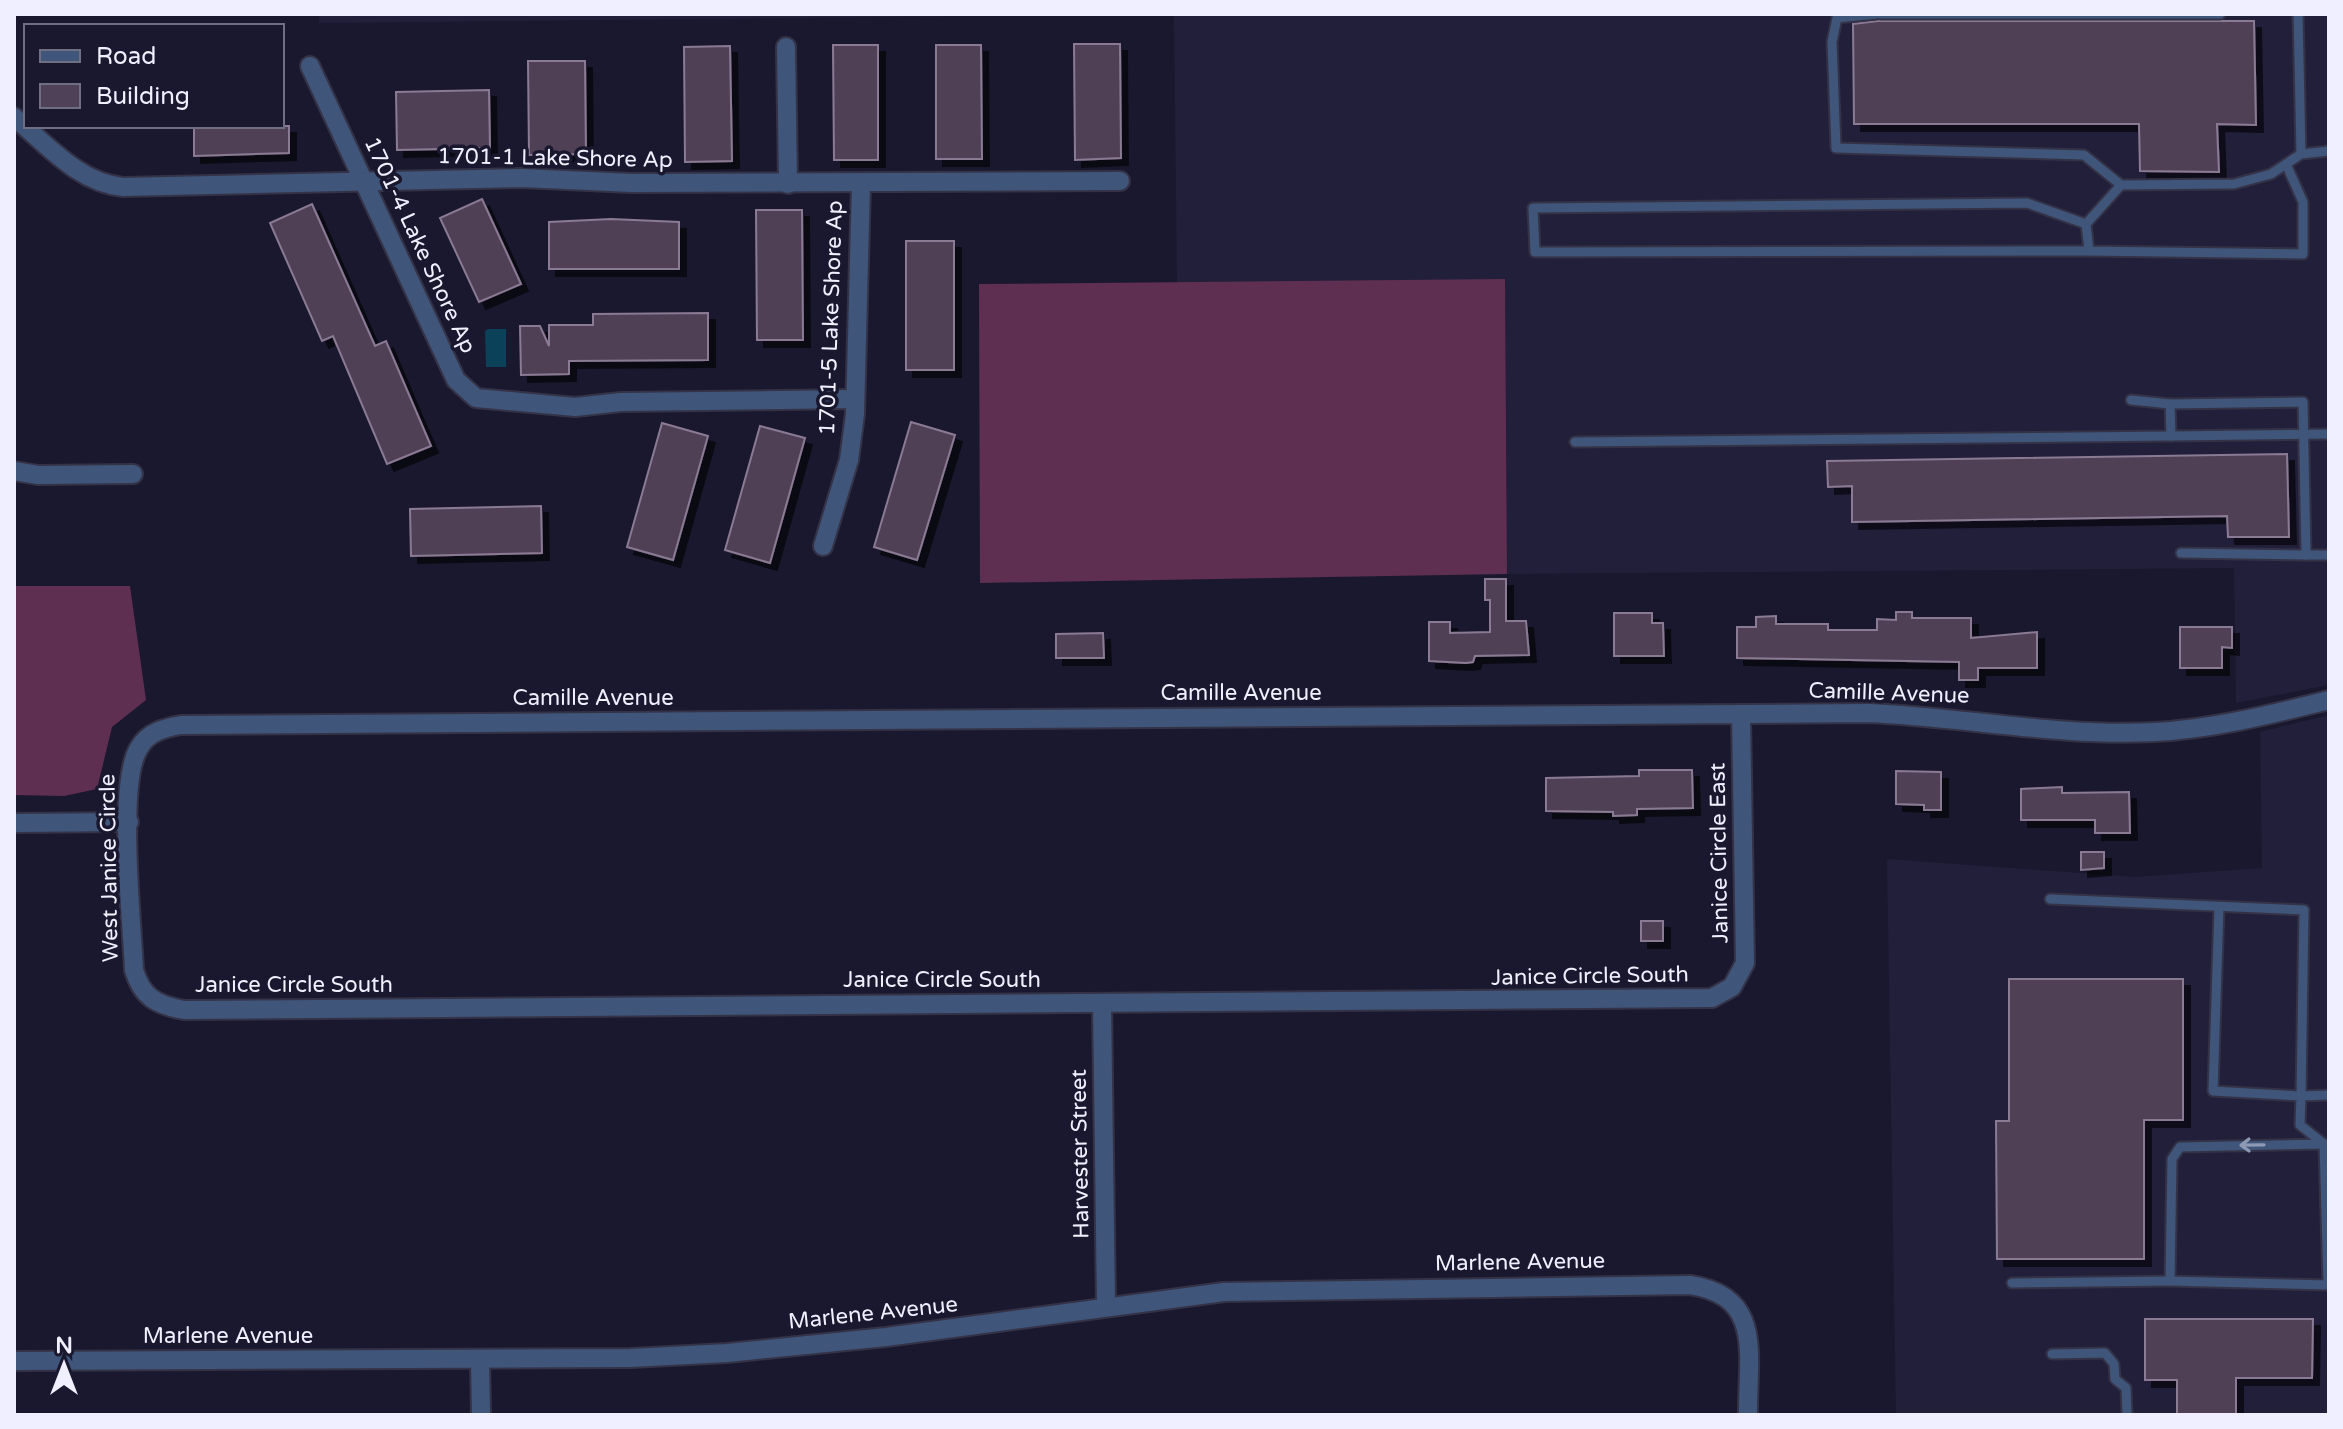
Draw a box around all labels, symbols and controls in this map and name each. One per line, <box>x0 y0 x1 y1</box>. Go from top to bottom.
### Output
legend <box>24 24 284 128</box>
text: Road <box>96 42 156 71</box>
text: Building <box>96 82 190 111</box>
street label: 1701-4 Lake Shore Ap <box>358 133 482 357</box>
street label: 1701-1 Lake Shore Ap <box>437 143 673 173</box>
street label: 1701-5 Lake Shore Ap <box>814 200 848 436</box>
street label: Camille Avenue <box>1808 677 1970 709</box>
street label: Camille Avenue <box>1160 680 1322 706</box>
street label: Camille Avenue <box>512 685 674 711</box>
street label: Janice Circle East <box>1704 762 1734 944</box>
street label: West Janice Circle <box>94 774 124 962</box>
street label: Janice Circle South <box>1491 961 1689 991</box>
street label: Janice Circle South <box>843 967 1041 993</box>
street label: Janice Circle South <box>195 972 393 998</box>
street label: Harvester Street <box>1066 1069 1094 1239</box>
one-way arrow <box>2239 1138 2266 1153</box>
street label: Marlene Avenue <box>1435 1248 1605 1276</box>
street label: Marlene Avenue <box>787 1291 959 1335</box>
street label: Marlene Avenue <box>143 1323 313 1349</box>
north arrow <box>24 1325 104 1405</box>
text: N <box>55 1333 73 1359</box>

